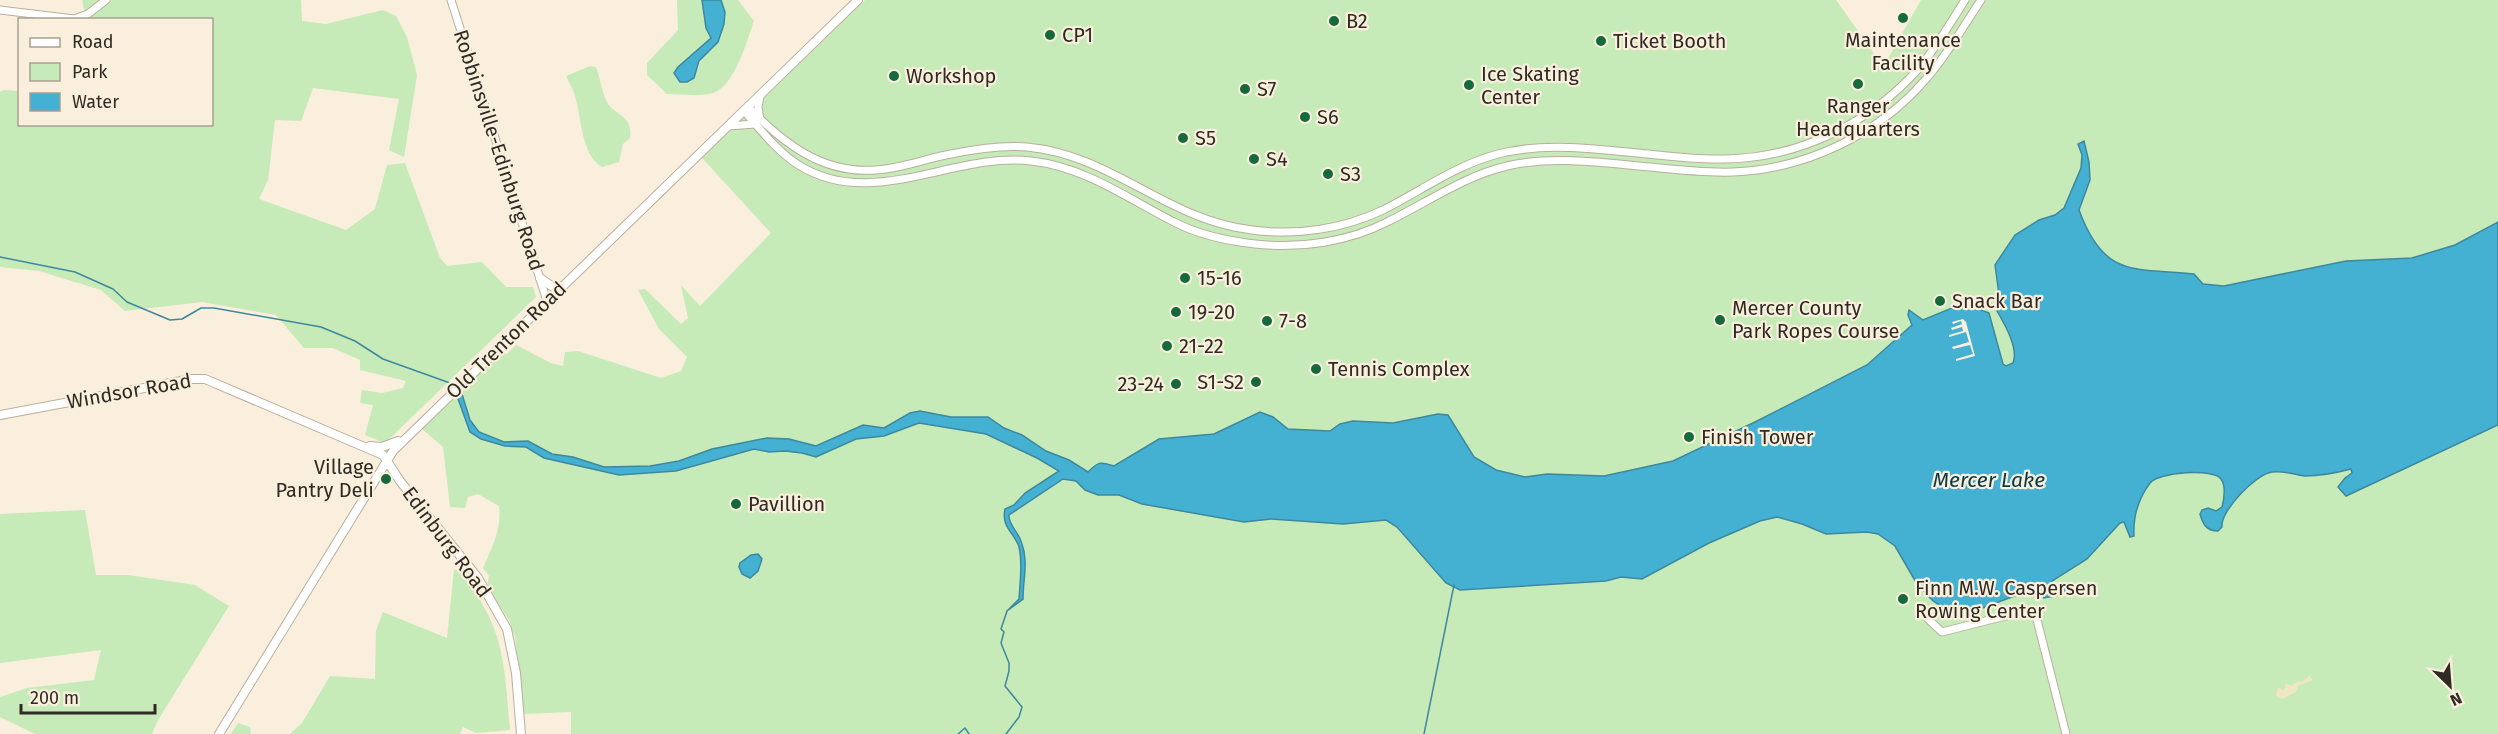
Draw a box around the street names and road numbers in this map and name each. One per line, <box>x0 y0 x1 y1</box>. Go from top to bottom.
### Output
street label: Robbinsville-Edinburg Road <box>449 26 549 274</box>
street label: Old Trenton Road <box>441 276 571 404</box>
street label: Windsor Road <box>65 368 193 414</box>
street label: Edinburg Road <box>398 482 496 602</box>

